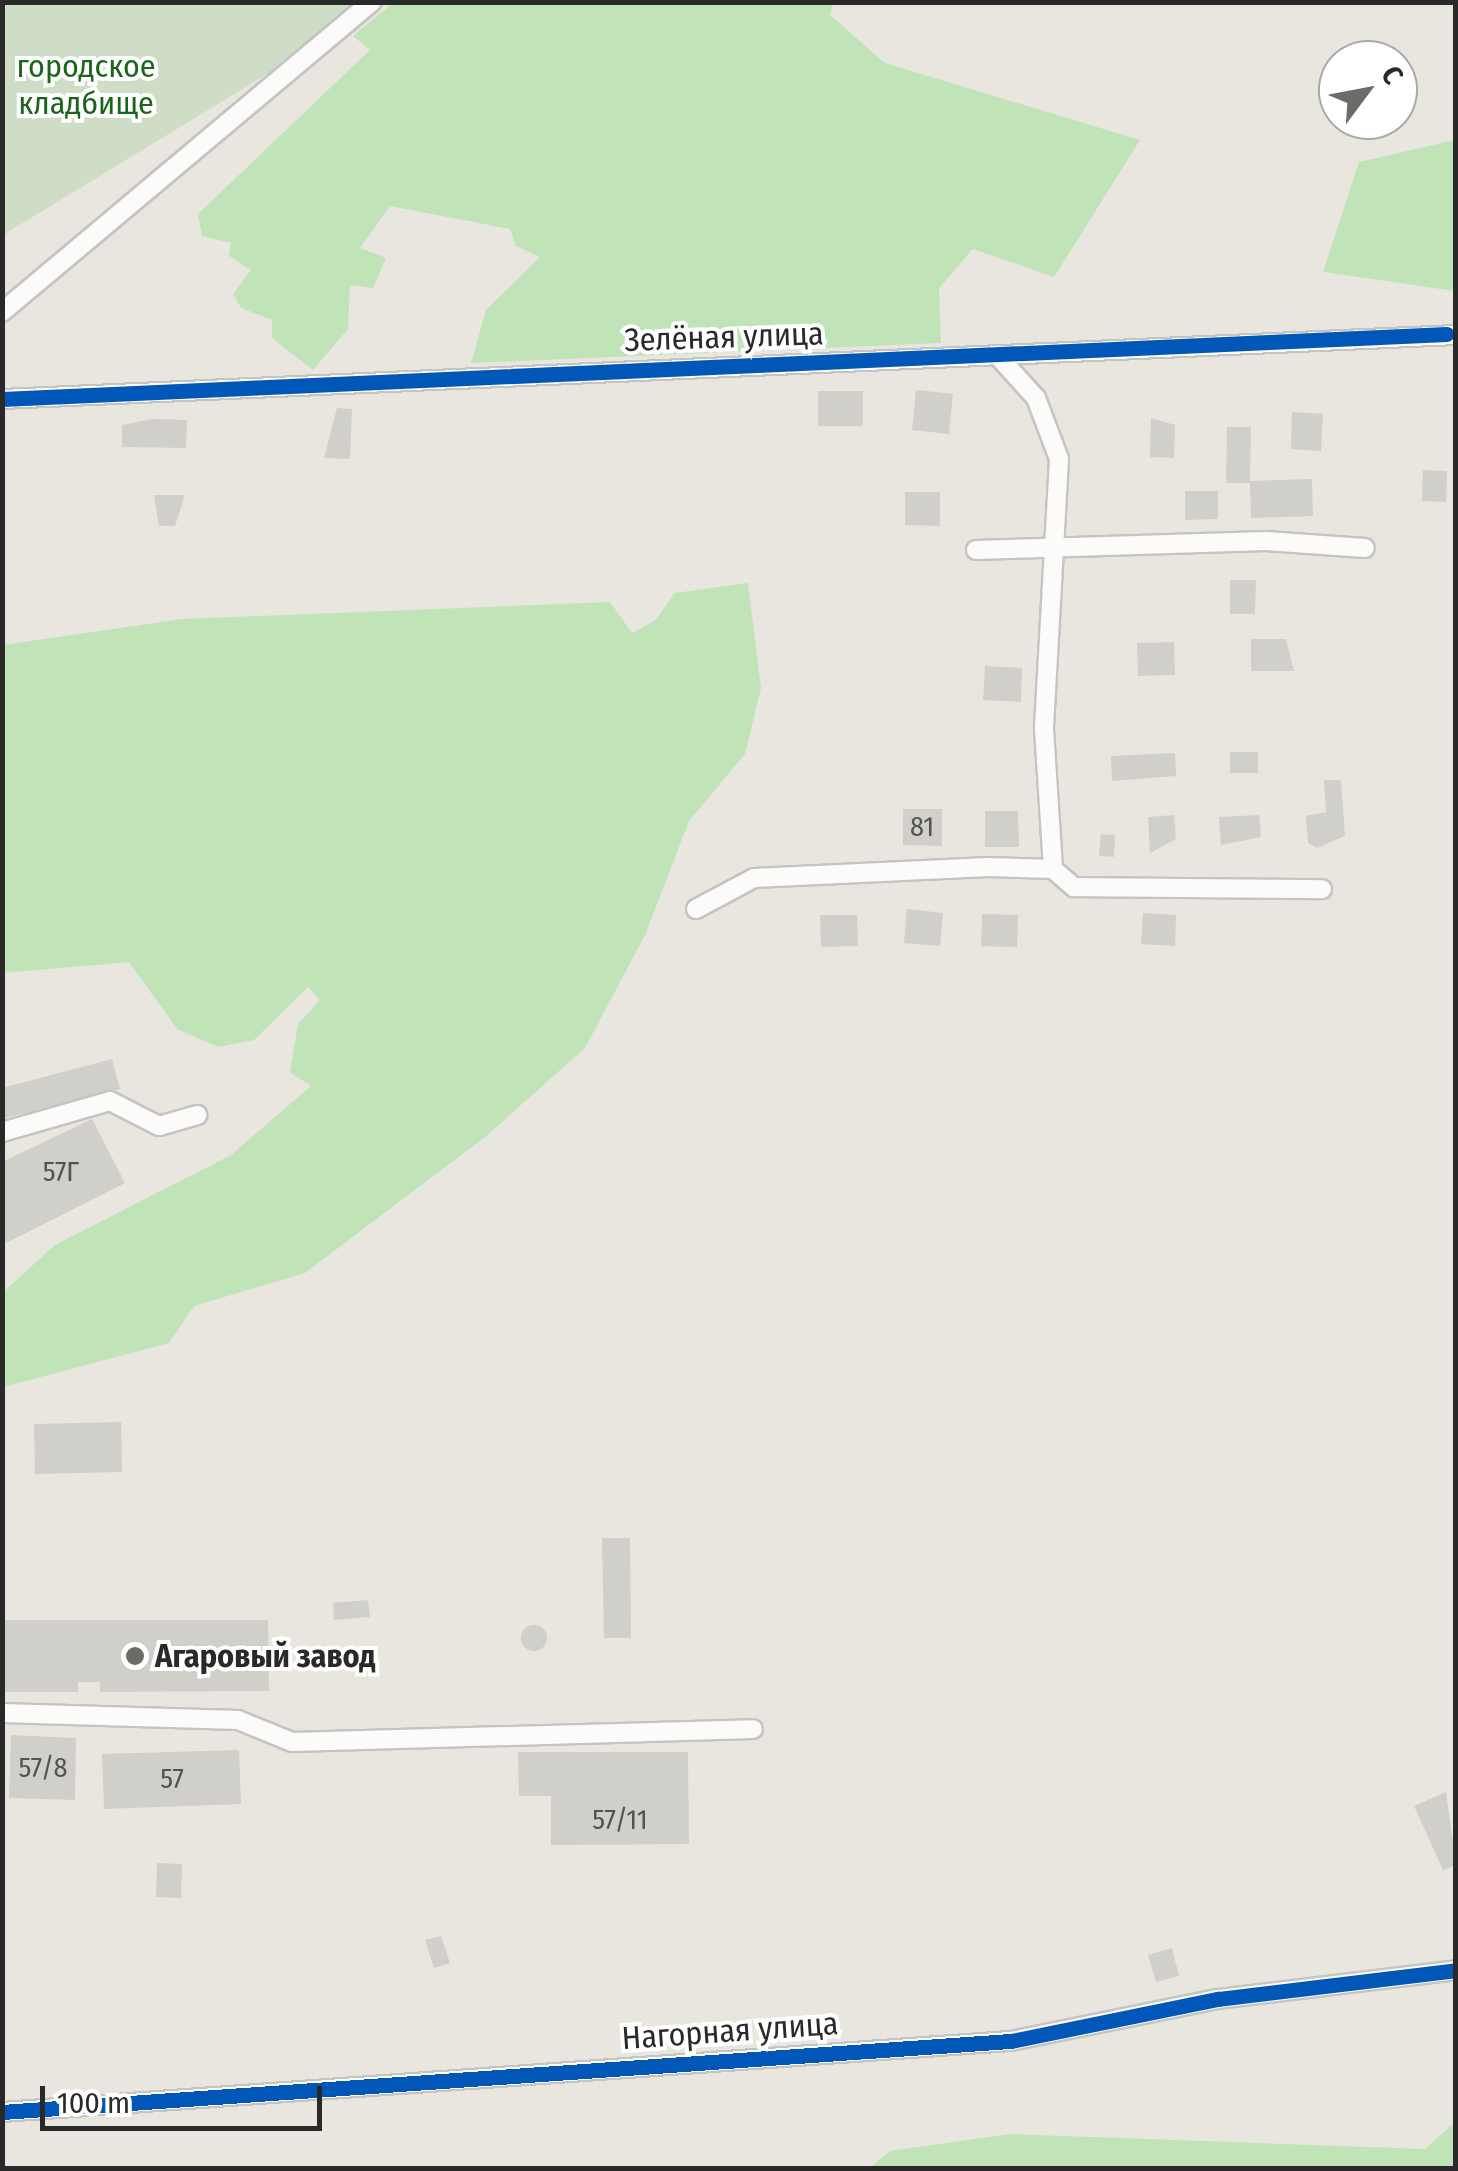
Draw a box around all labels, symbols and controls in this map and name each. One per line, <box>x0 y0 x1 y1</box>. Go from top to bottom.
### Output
north arrow <box>1318 40 1418 140</box>
park label: городское кладбище <box>16 48 156 123</box>
text: С <box>1374 60 1410 90</box>
street label: Зелёная улица <box>624 314 824 360</box>
house number: 81 <box>910 810 934 844</box>
house number: 57Г <box>43 1155 79 1189</box>
place label: Агаровый завод <box>155 1637 375 1675</box>
marker: Агаровый завод <box>124 1645 146 1667</box>
house number: 57/8 <box>19 1751 67 1785</box>
house number: 57 <box>160 1762 184 1796</box>
house number: 57/11 <box>592 1803 648 1837</box>
street label: Нагорная улица <box>621 2004 839 2058</box>
scale bar <box>45 2066 328 2128</box>
text: 100 m <box>57 2085 130 2121</box>

